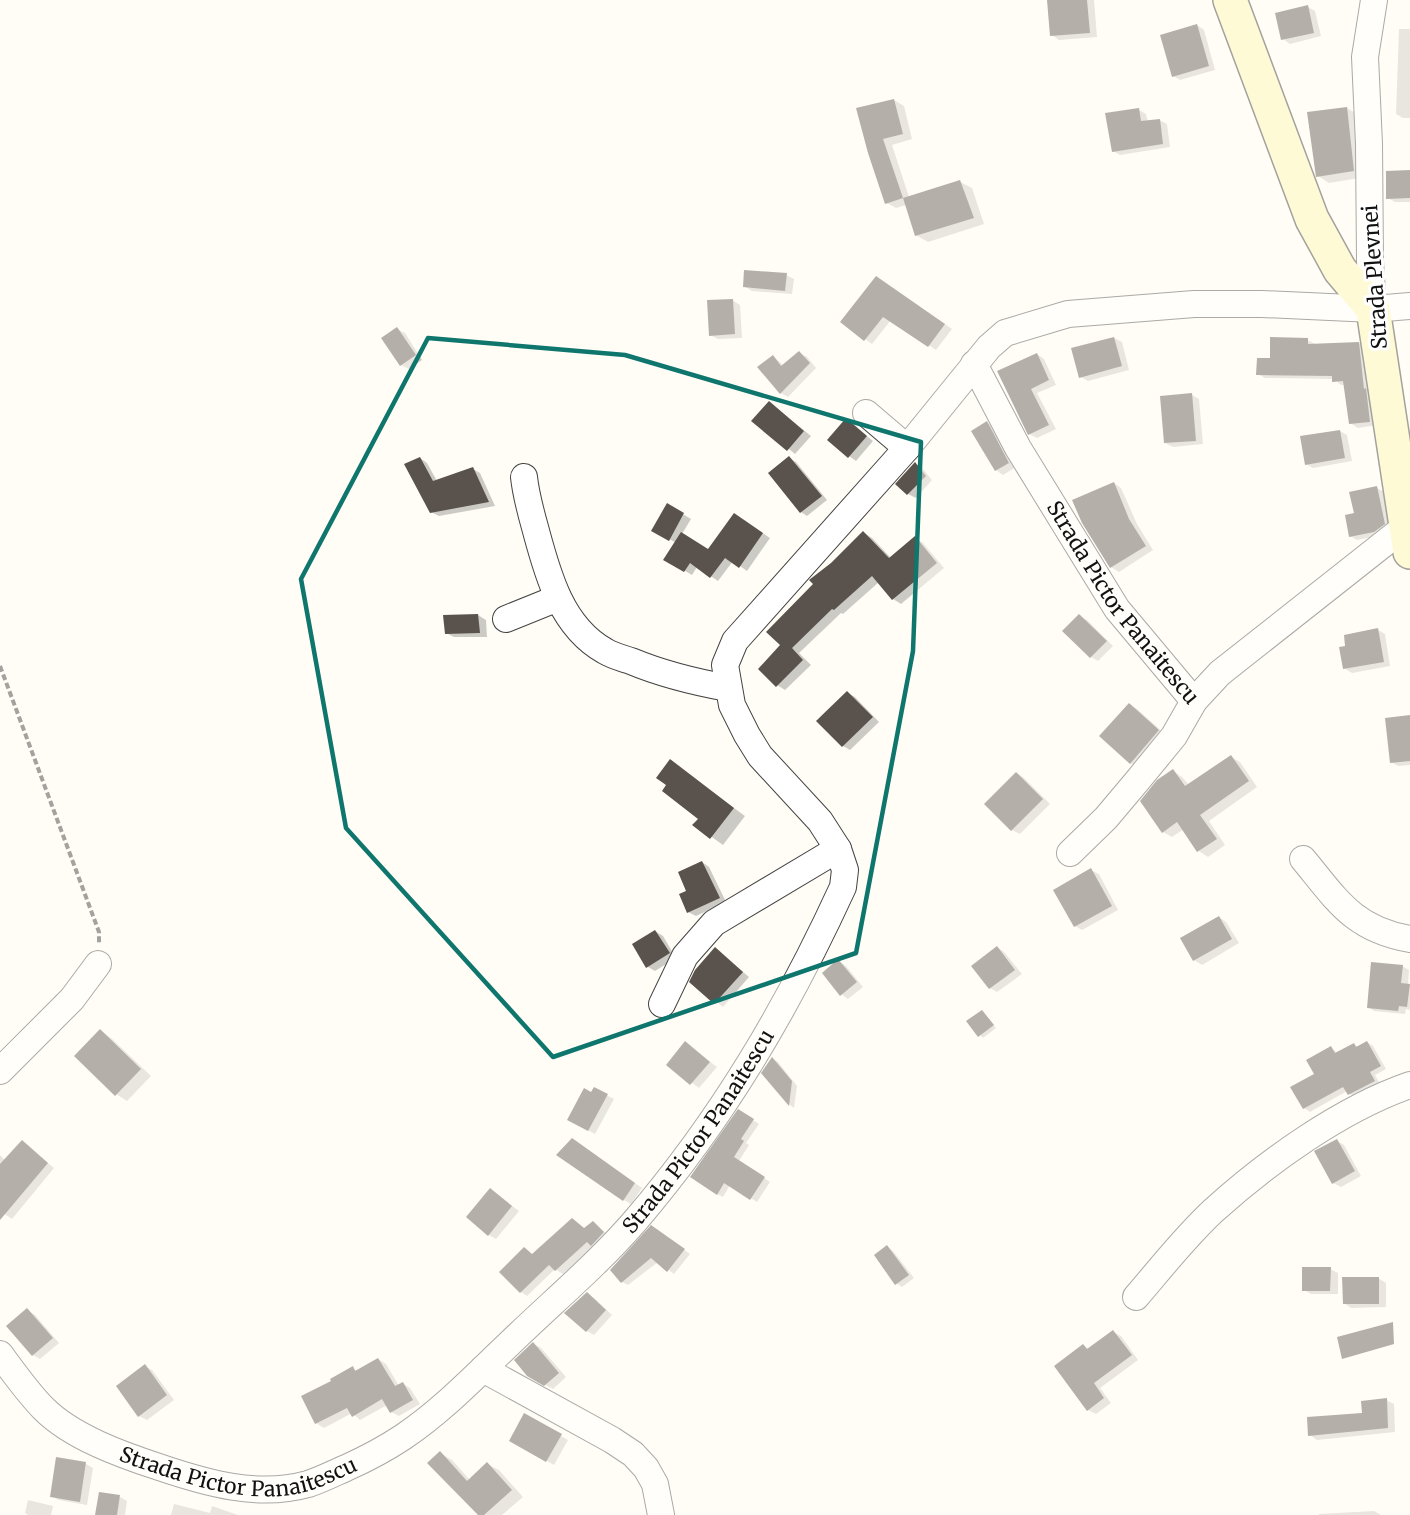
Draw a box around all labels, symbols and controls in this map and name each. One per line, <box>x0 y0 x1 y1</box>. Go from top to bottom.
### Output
street label: Strada Plevnei <box>1356 204 1393 350</box>
street label: Strada Pictor Panaitescu <box>1041 496 1205 710</box>
street label: Strada Pictor Panaitescu <box>616 1024 780 1239</box>
street label: Strada Pictor Panaitescu <box>116 1440 361 1503</box>

